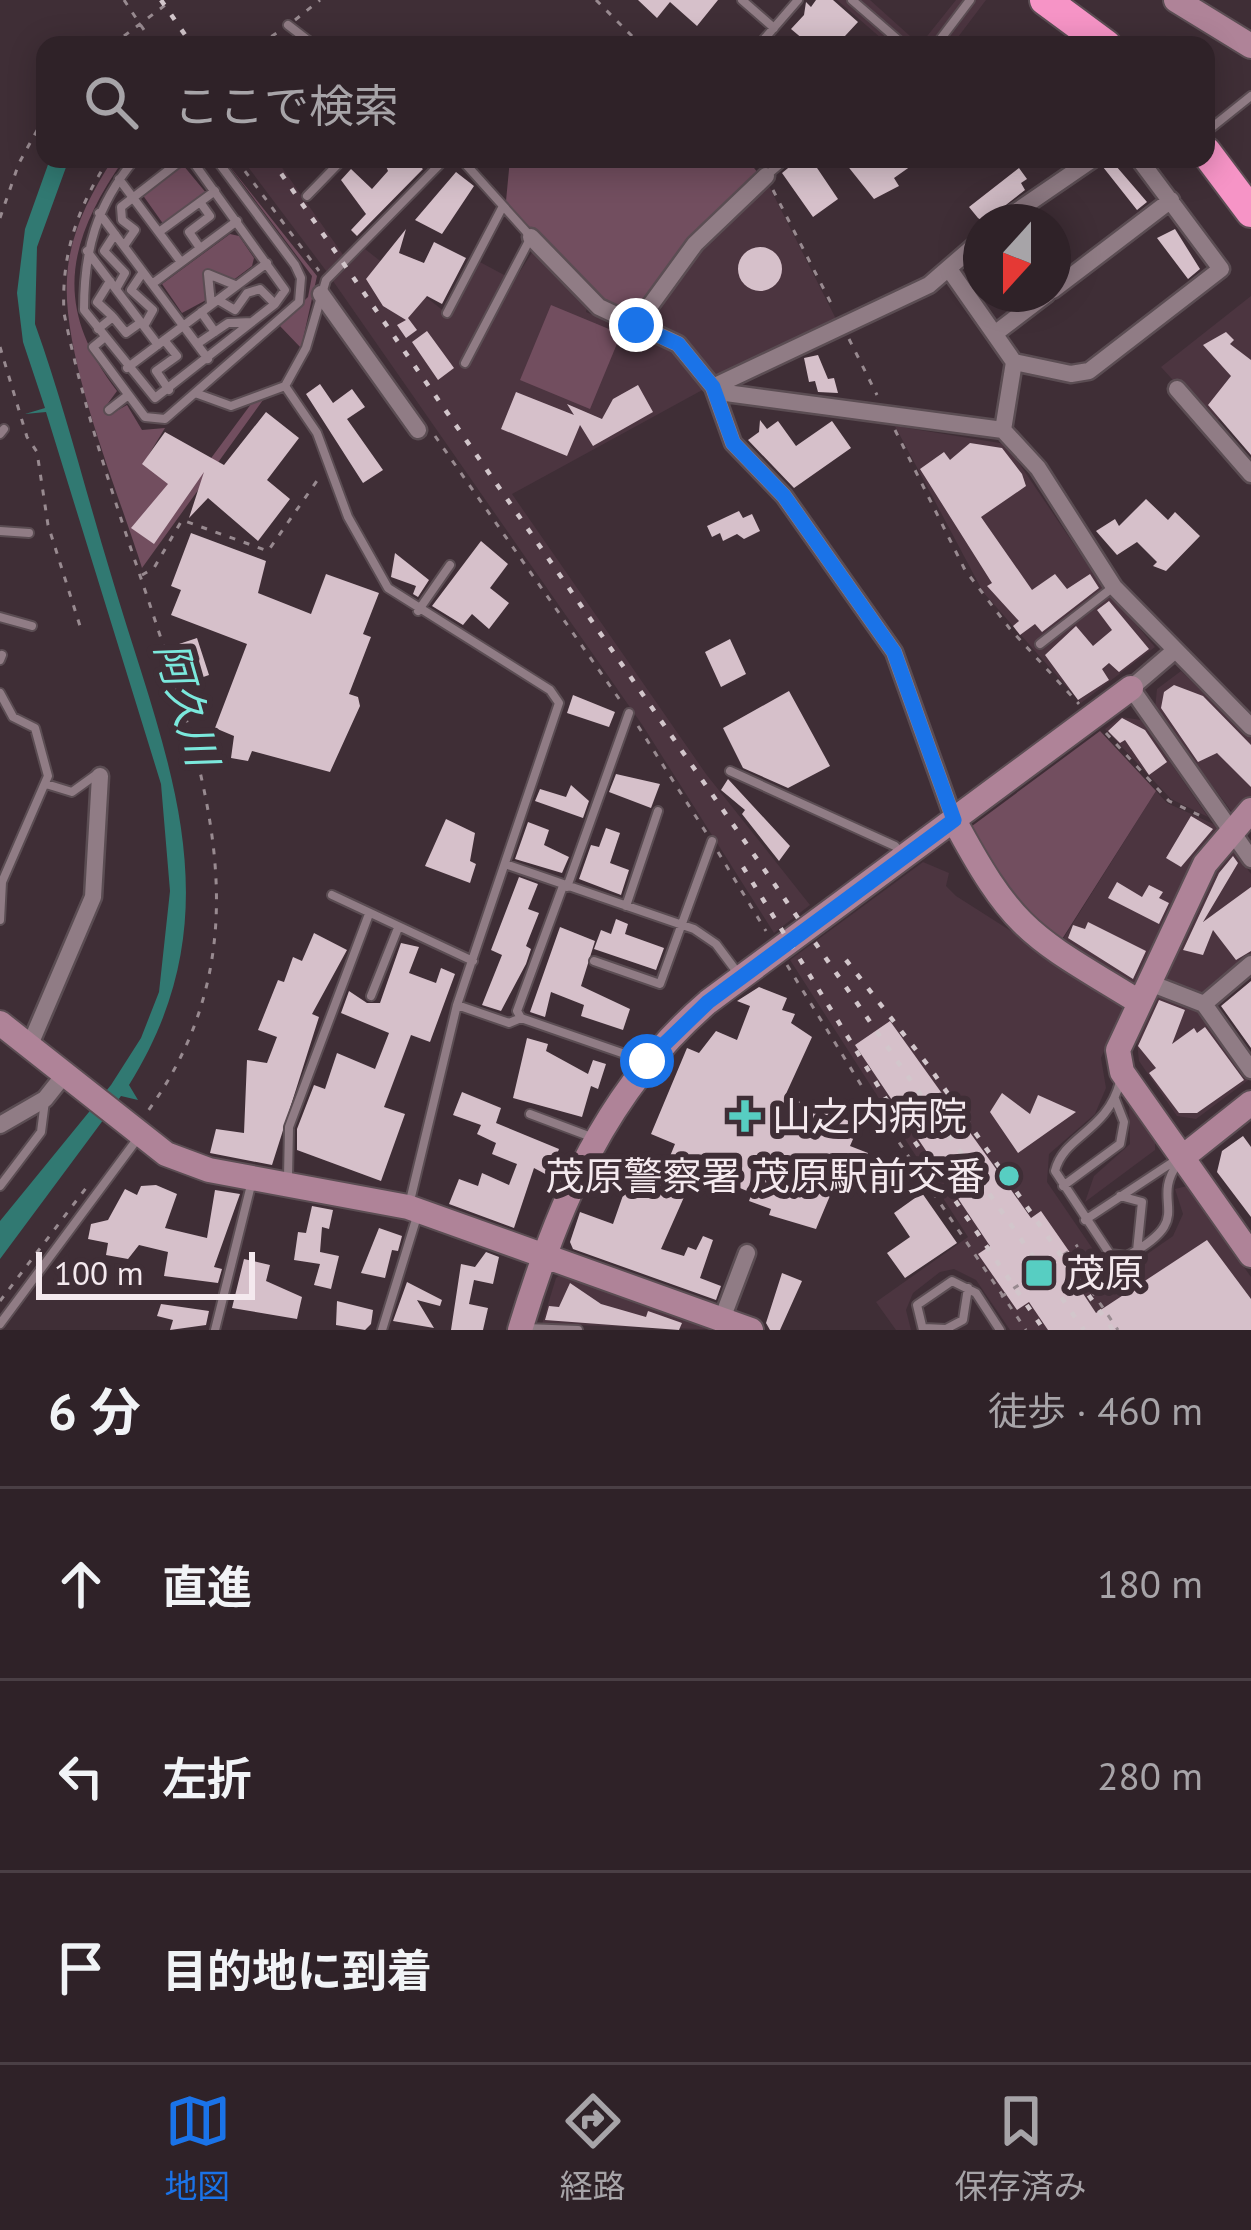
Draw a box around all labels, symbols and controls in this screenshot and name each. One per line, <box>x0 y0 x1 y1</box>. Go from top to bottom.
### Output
search box <box>36 36 1215 168</box>
icon: search <box>78 69 144 135</box>
text: ここで検索 <box>174 76 399 134</box>
north arrow <box>963 204 1071 312</box>
route end <box>609 298 663 352</box>
water label: 阿久川 <box>144 636 232 776</box>
route start <box>620 1034 674 1088</box>
place label: 山之内病院 <box>772 1090 967 1141</box>
marker: 山之内病院 <box>729 1100 761 1132</box>
place label: 茂原警察署 茂原駅前交番 <box>546 1150 985 1201</box>
marker: 茂原警察署 茂原駅前交番 <box>996 1163 1022 1189</box>
scale bar <box>36 1246 255 1299</box>
place label: 茂原 <box>1066 1247 1144 1298</box>
text: 100 m <box>54 1251 144 1294</box>
marker: 茂原 <box>1023 1257 1055 1289</box>
text: 6 分 <box>48 1378 141 1444</box>
text: 徒歩 · 460 m <box>988 1385 1203 1436</box>
icon: ahead <box>48 1551 114 1617</box>
text: 直進 <box>162 1557 252 1615</box>
text: 180 m <box>1097 1558 1203 1609</box>
icon: left <box>48 1743 114 1809</box>
text: 左折 <box>162 1749 252 1807</box>
text: 280 m <box>1097 1750 1203 1801</box>
icon: arrive <box>48 1935 114 2001</box>
text: 目的地に到着 <box>162 1941 432 1999</box>
tab: 地図 <box>165 2088 231 2208</box>
tab: 経路 <box>560 2088 626 2208</box>
tab: 保存済み <box>955 2088 1087 2208</box>

